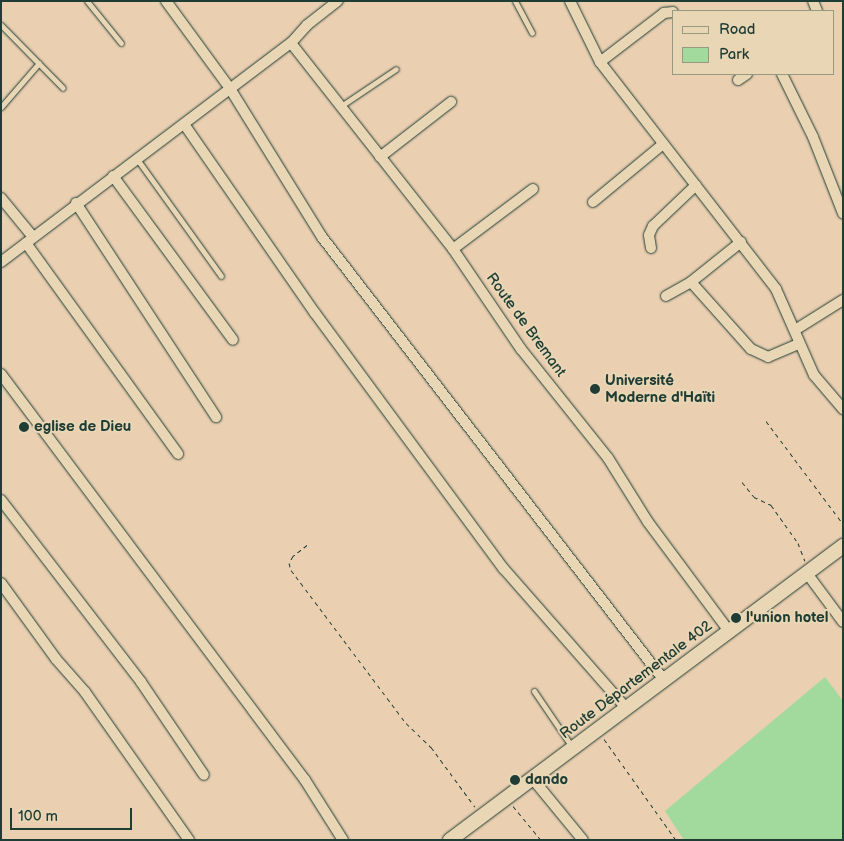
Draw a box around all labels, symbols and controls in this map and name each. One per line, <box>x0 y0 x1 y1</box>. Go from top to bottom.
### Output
legend <box>672 10 834 75</box>
text: Road <box>719 20 755 39</box>
text: Park <box>719 45 749 64</box>
street label: Route de Bremant <box>482 269 570 381</box>
place label: Université Moderne d'Haïti <box>605 371 715 406</box>
marker: Université Moderne d'Haïti <box>589 383 601 395</box>
place label: eglise de Dieu <box>34 418 131 436</box>
marker: eglise de Dieu <box>18 421 30 433</box>
place label: l'union hotel <box>746 609 828 627</box>
marker: l'union hotel <box>730 612 742 624</box>
street label: Route Départementale 402 <box>557 617 715 743</box>
place label: dando <box>525 771 568 789</box>
marker: dando <box>509 774 521 786</box>
scale bar <box>12 798 135 830</box>
text: 100 m <box>18 807 58 826</box>

